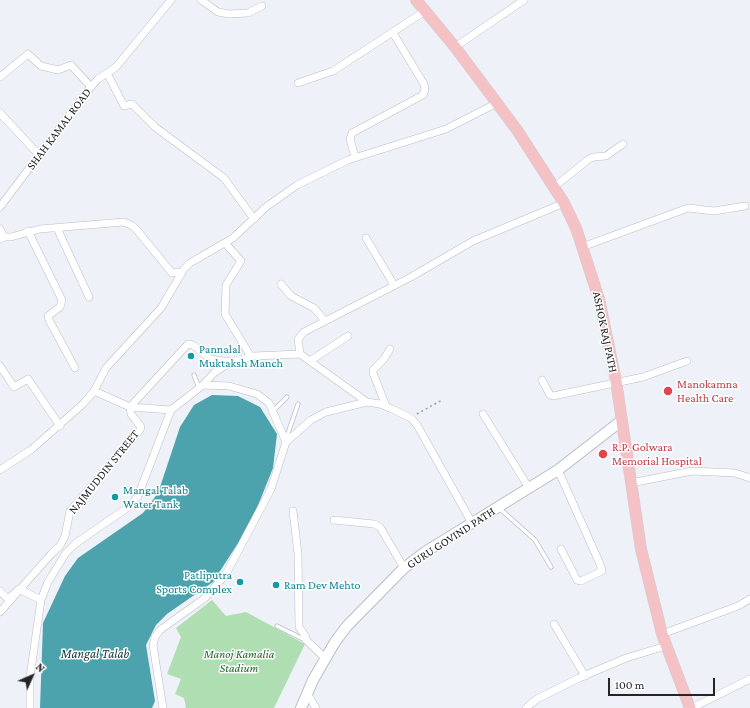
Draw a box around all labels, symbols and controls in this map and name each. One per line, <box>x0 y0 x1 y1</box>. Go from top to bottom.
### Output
street label: SHAH KAMAL ROAD <box>24 85 94 173</box>
street label: ASHOK RAJ PATH <box>589 290 621 374</box>
place label: Pannalal Muktaksh Manch <box>199 342 283 370</box>
marker: Pannalal Muktaksh Manch <box>186 351 196 361</box>
place label: Manokamna Health Care <box>677 377 738 405</box>
marker: Manokamna Health Care <box>662 385 674 397</box>
street label: NAJMUDDIN STREET <box>66 427 142 517</box>
place label: R.P. Golwara Memorial Hospital <box>612 440 702 468</box>
marker: R.P. Golwara Memorial Hospital <box>597 448 609 460</box>
place label: Mangal Talab Water Tank <box>123 483 188 511</box>
marker: Mangal Talab Water Tank <box>110 492 120 502</box>
street label: GURU GOVIND PATH <box>404 504 498 572</box>
place label: Patliputra Sports Complex <box>156 568 232 596</box>
marker: Patliputra Sports Complex <box>235 577 245 587</box>
place label: Ram Dev Mehto <box>284 578 361 592</box>
marker: Ram Dev Mehto <box>271 580 281 590</box>
water label: Mangal Talab <box>61 646 129 662</box>
park label: Manoj Kamalia Stadium <box>204 647 274 675</box>
north arrow <box>12 656 52 696</box>
text: N <box>34 661 47 674</box>
scale bar <box>610 670 717 696</box>
text: 100 m <box>615 678 644 692</box>

